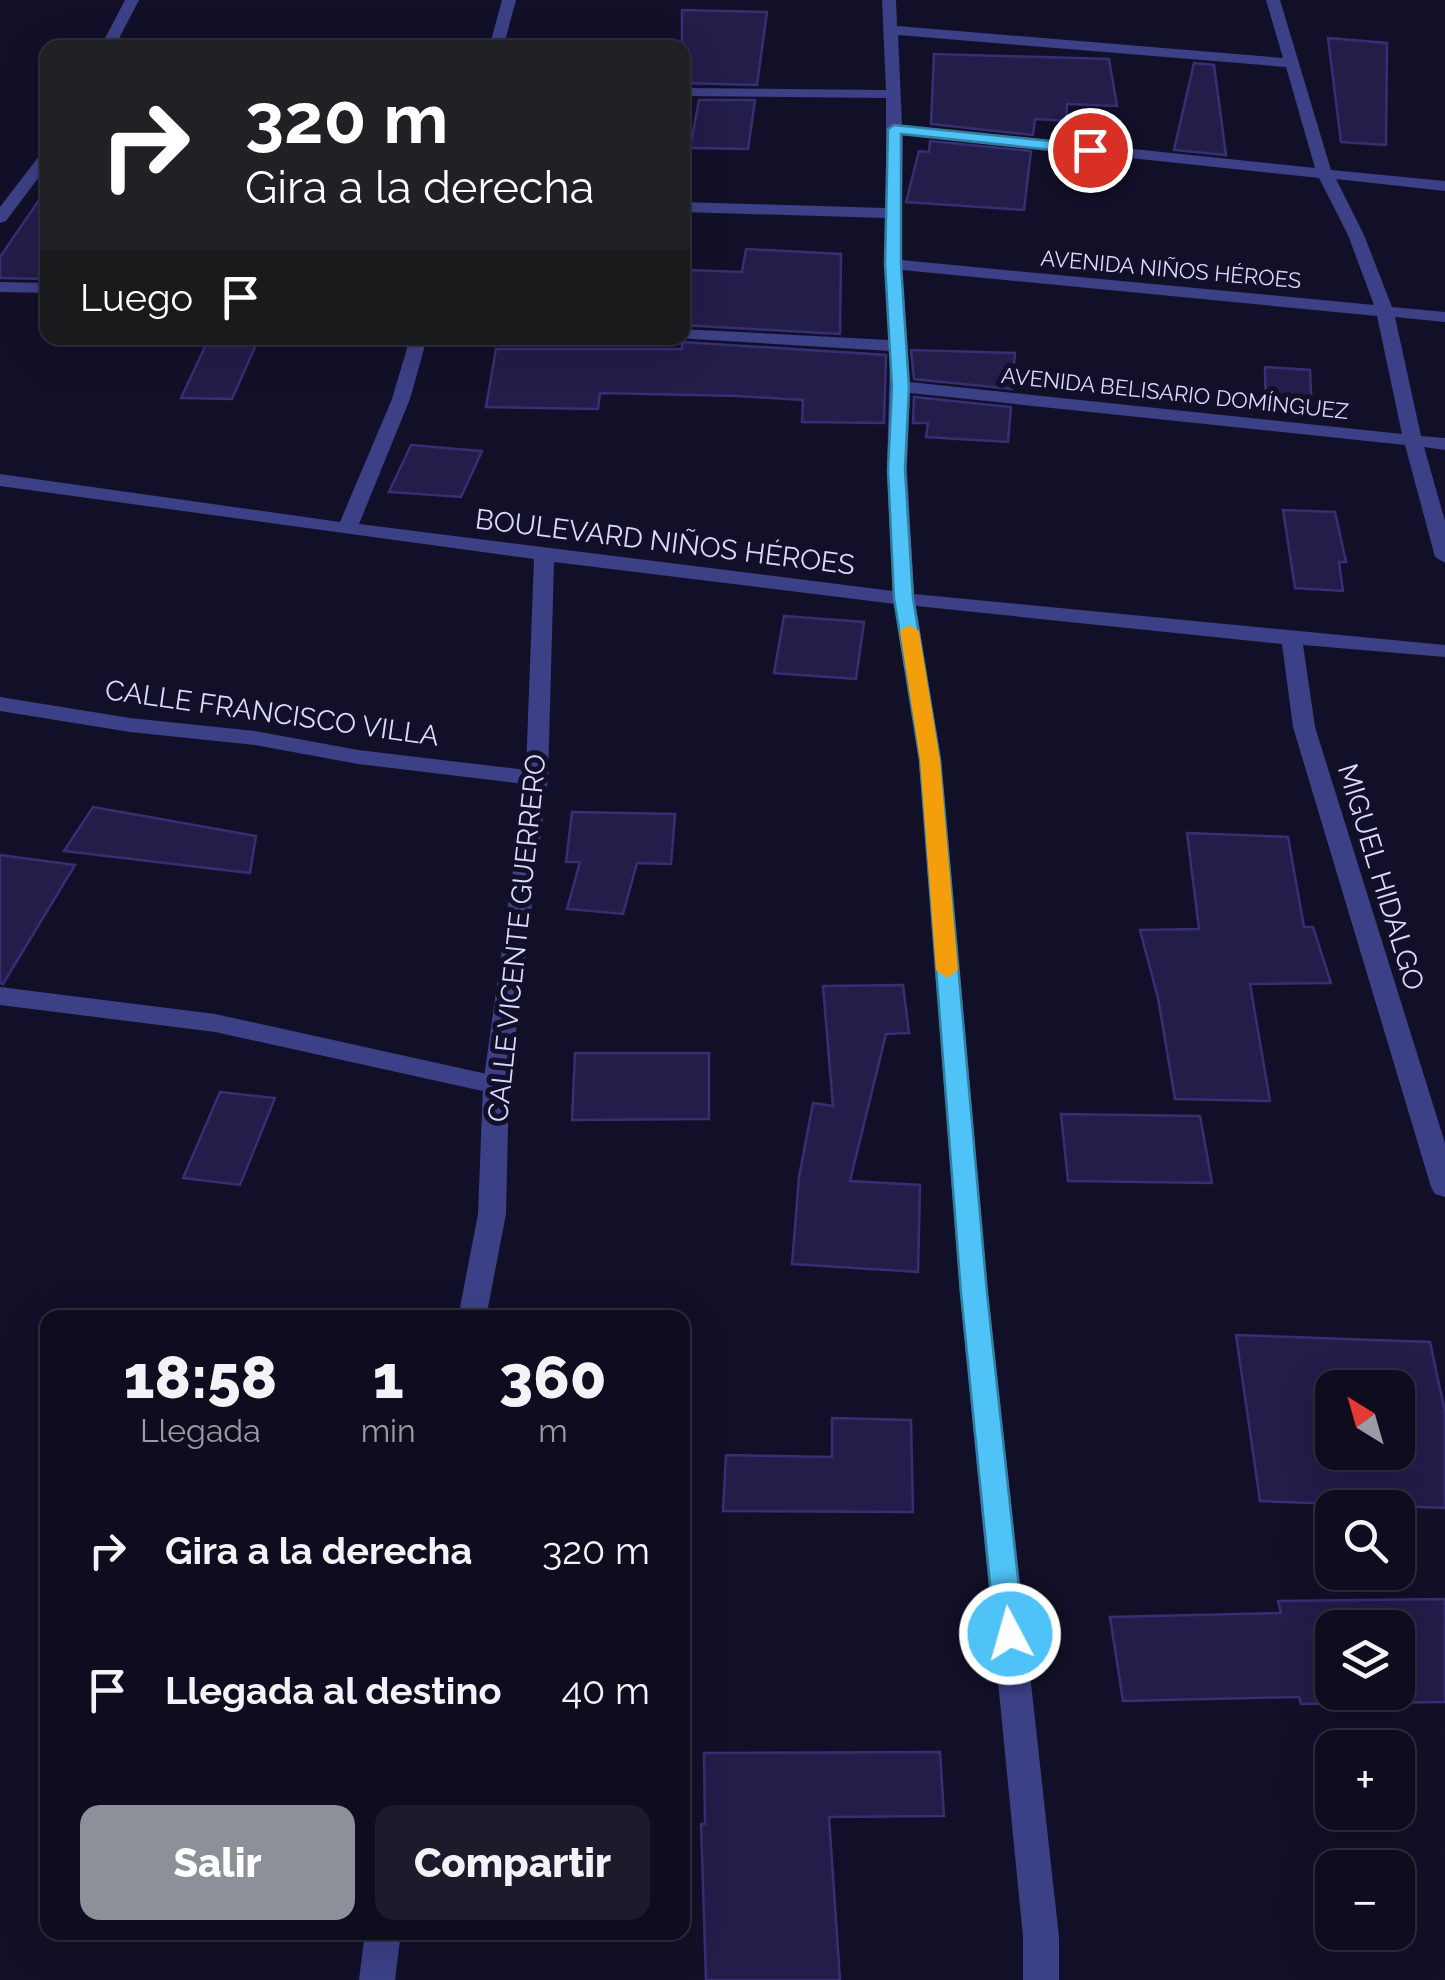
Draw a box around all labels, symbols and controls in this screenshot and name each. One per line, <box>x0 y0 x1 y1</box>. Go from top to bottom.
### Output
text: 320 m <box>245 77 449 159</box>
icon: right <box>80 80 210 210</box>
pin <box>1048 108 1133 193</box>
icon: arrive <box>1063 123 1118 178</box>
text: Gira a la derecha <box>245 161 594 214</box>
street label: AVENIDA NIÑOS HÉROES <box>1040 245 1302 293</box>
icon: arrive <box>213 270 268 325</box>
text: Luego <box>80 275 193 320</box>
street label: AVENIDA BELISARIO DOMÍNGUEZ <box>1000 362 1350 424</box>
street label: BOULEVARD NIÑOS HÉROES <box>473 501 857 582</box>
street label: CALLE FRANCISCO VILLA <box>103 673 441 753</box>
street label: CALLE VICENTE GUERRERO <box>481 752 553 1124</box>
street label: MIGUEL HIDALGO <box>1331 760 1431 994</box>
text: 18:58 <box>123 1342 277 1412</box>
text: 1 <box>373 1342 404 1412</box>
text: 360 <box>499 1342 607 1412</box>
north arrow <box>1315 1370 1415 1470</box>
map controls <box>1315 1370 1415 1950</box>
text: Llegada <box>140 1412 261 1449</box>
text: min <box>361 1412 416 1449</box>
text: m <box>538 1412 568 1449</box>
button: search <box>1315 1490 1415 1590</box>
icon: right <box>80 1523 135 1578</box>
text: Gira a la derecha <box>165 1528 472 1573</box>
text: 320 m <box>542 1528 650 1573</box>
position arrow <box>958 1582 1062 1686</box>
button: layers <box>1315 1610 1415 1710</box>
icon: arrive <box>80 1663 135 1718</box>
text: Llegada al destino <box>165 1668 502 1713</box>
text: 40 m <box>561 1668 650 1713</box>
button: + <box>1315 1730 1415 1830</box>
button: Salir <box>80 1805 355 1920</box>
button: Compartir <box>375 1805 650 1920</box>
button: − <box>1315 1850 1415 1950</box>

